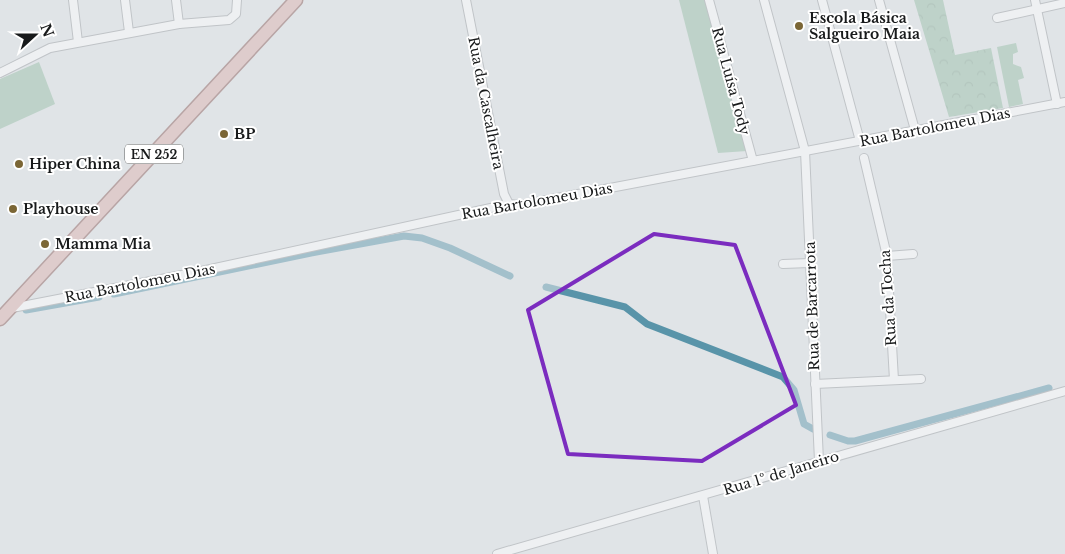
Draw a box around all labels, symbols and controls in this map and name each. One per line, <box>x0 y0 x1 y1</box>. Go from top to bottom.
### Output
place label: Escola Básica Salgueiro Maia <box>809 9 920 43</box>
north arrow <box>10 10 60 60</box>
marker: Escola Básica Salgueiro Maia <box>793 20 805 32</box>
text: N <box>36 21 58 40</box>
street label: Rua Luísa Tody <box>708 25 754 137</box>
street label: Rua da Cascalheira <box>464 35 508 171</box>
street label: Rua Bartolomeu Dias <box>858 104 1012 150</box>
place label: BP <box>234 125 255 143</box>
marker: BP <box>218 128 230 140</box>
road number: EN 252 <box>125 144 183 164</box>
place label: Hiper China <box>29 155 120 173</box>
marker: Hiper China <box>13 158 25 170</box>
street label: Rua Bartolomeu Dias <box>460 179 614 223</box>
place label: Playhouse <box>23 200 99 218</box>
marker: Playhouse <box>7 203 19 215</box>
place label: Mamma Mia <box>55 235 151 253</box>
marker: Mamma Mia <box>39 238 51 250</box>
street label: Rua de Barcarrota <box>801 241 823 371</box>
street label: Rua da Tocha <box>876 249 900 347</box>
street label: Rua Bartolomeu Dias <box>63 260 217 306</box>
street label: Rua 1º de Janeiro <box>721 447 841 499</box>

